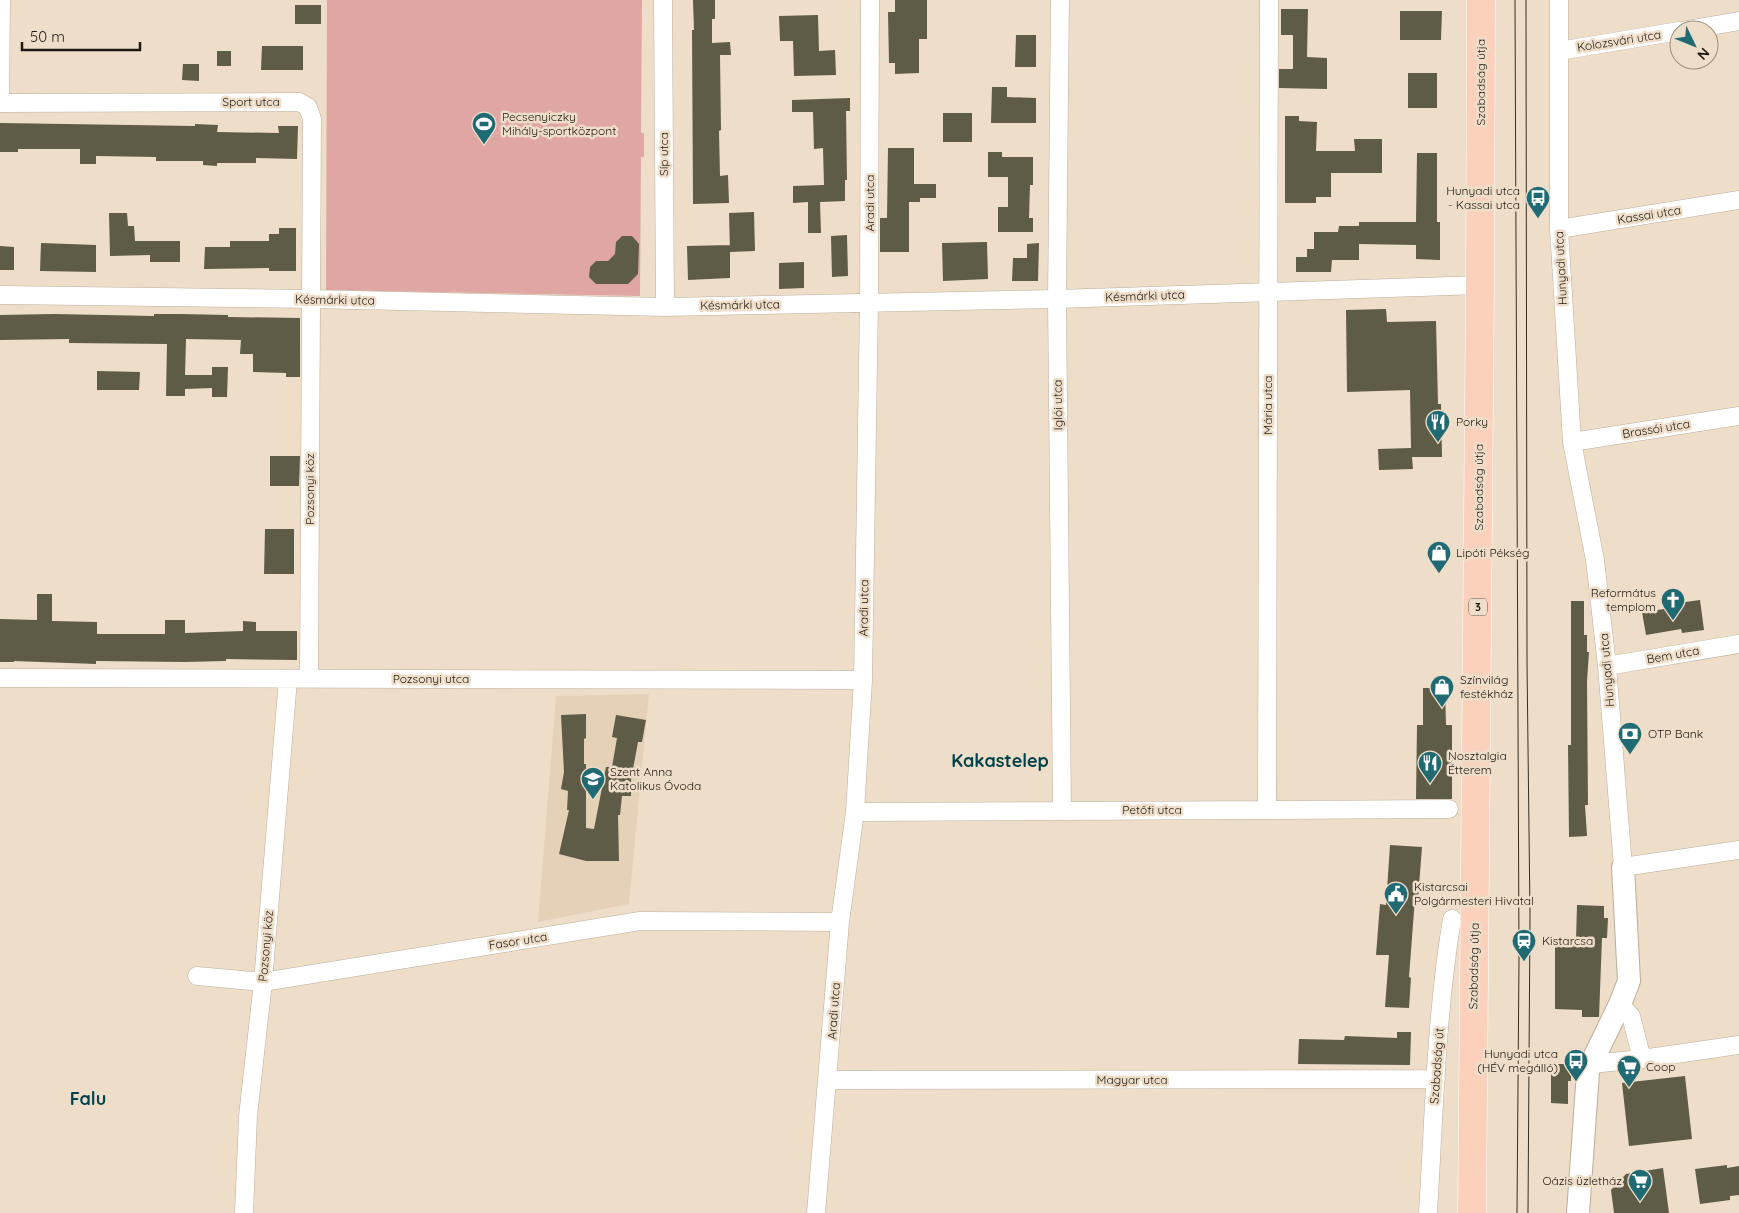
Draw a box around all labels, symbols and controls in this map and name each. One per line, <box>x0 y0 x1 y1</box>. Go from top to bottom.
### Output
scale bar <box>22 20 140 52</box>
north arrow <box>1669 20 1719 70</box>
street label: Kolozsvári utca <box>1576 26 1662 55</box>
text: 50 m <box>30 27 65 46</box>
street label: Szabadság útja <box>1473 39 1488 125</box>
text: N <box>1693 44 1714 64</box>
street label: Sport utca <box>222 94 280 109</box>
place label: Pecsenyiczky Mihály-sportközpont <box>502 109 616 138</box>
sports icon: Pecsenyiczky Mihály-sportközpont <box>471 111 497 145</box>
street label: Síp utca <box>656 132 671 176</box>
street label: Aradi utca <box>862 175 877 231</box>
place label: Hunyadi utca - Kassai utca <box>1446 183 1520 212</box>
bus stop icon: Hunyadi utca - Kassai utca <box>1525 185 1551 219</box>
street label: Kassai utca <box>1616 202 1682 227</box>
street label: Hunyadi utca <box>1551 231 1570 305</box>
street label: Késmárki utca <box>1105 287 1185 304</box>
street label: Késmárki utca <box>295 291 375 308</box>
street label: Késmárki utca <box>700 296 780 313</box>
street label: Mária utca <box>1260 375 1275 435</box>
street label: Iglói utca <box>1050 380 1065 430</box>
restaurant icon: Porky <box>1425 409 1451 443</box>
place label: Porky <box>1456 414 1488 429</box>
street label: Brassói utca <box>1621 416 1691 441</box>
street label: Szabadság útja <box>1471 444 1486 530</box>
street label: Pozsonyi köz <box>302 453 317 525</box>
shop icon: Lipóti Pékség <box>1426 540 1452 574</box>
place label: Lipóti Pékség <box>1456 545 1529 560</box>
street label: Aradi utca <box>856 579 871 637</box>
place label: Református templom <box>1591 585 1656 614</box>
church icon: Református templom <box>1660 587 1686 621</box>
road number: 3 <box>1469 598 1487 616</box>
street label: Hunyadi utca <box>1596 633 1617 707</box>
street label: Bem utca <box>1645 643 1700 667</box>
street label: Pozsonyi utca <box>393 671 469 686</box>
place label: Színvilág festékház <box>1460 672 1514 701</box>
shop icon: Színvilág festékház <box>1429 674 1455 708</box>
bank icon: OTP Bank <box>1617 721 1643 755</box>
place label: OTP Bank <box>1648 726 1703 741</box>
place label: Nosztalgia Étterem <box>1448 748 1507 777</box>
district label: Kakastelep <box>951 749 1049 772</box>
restaurant icon: Nosztalgia Étterem <box>1417 750 1443 784</box>
place label: Szent Anna Katolikus Óvoda <box>610 764 701 793</box>
school or university icon: Szent Anna Katolikus Óvoda <box>580 766 606 800</box>
street label: Petőfi utca <box>1122 802 1182 817</box>
place label: Kistarcsai Polgármesteri Hivatal <box>1414 879 1534 908</box>
public building icon: Kistarcsai Polgármesteri Hivatal <box>1383 881 1409 915</box>
street label: Pozsonyi köz <box>255 909 276 982</box>
street label: Szabadság útja <box>1465 922 1482 1009</box>
street label: Fasor utca <box>488 928 548 953</box>
station icon: Kistarcsa <box>1511 928 1537 962</box>
place label: Kistarcsa <box>1542 933 1593 948</box>
street label: Aradi utca <box>824 982 843 1040</box>
street label: Szabadság út <box>1426 1027 1447 1105</box>
place label: Hunyadi utca (HÉV megálló) <box>1477 1046 1558 1075</box>
bus stop icon: Hunyadi utca (HÉV megálló) <box>1563 1048 1589 1082</box>
supermarket icon: Coop <box>1616 1054 1642 1088</box>
place label: Coop <box>1646 1059 1676 1074</box>
street label: Magyar utca <box>1097 1072 1168 1087</box>
district label: Falu <box>70 1087 106 1110</box>
supermarket icon: Oázis üzletház <box>1627 1168 1653 1202</box>
place label: Oázis üzletház <box>1542 1173 1622 1188</box>

